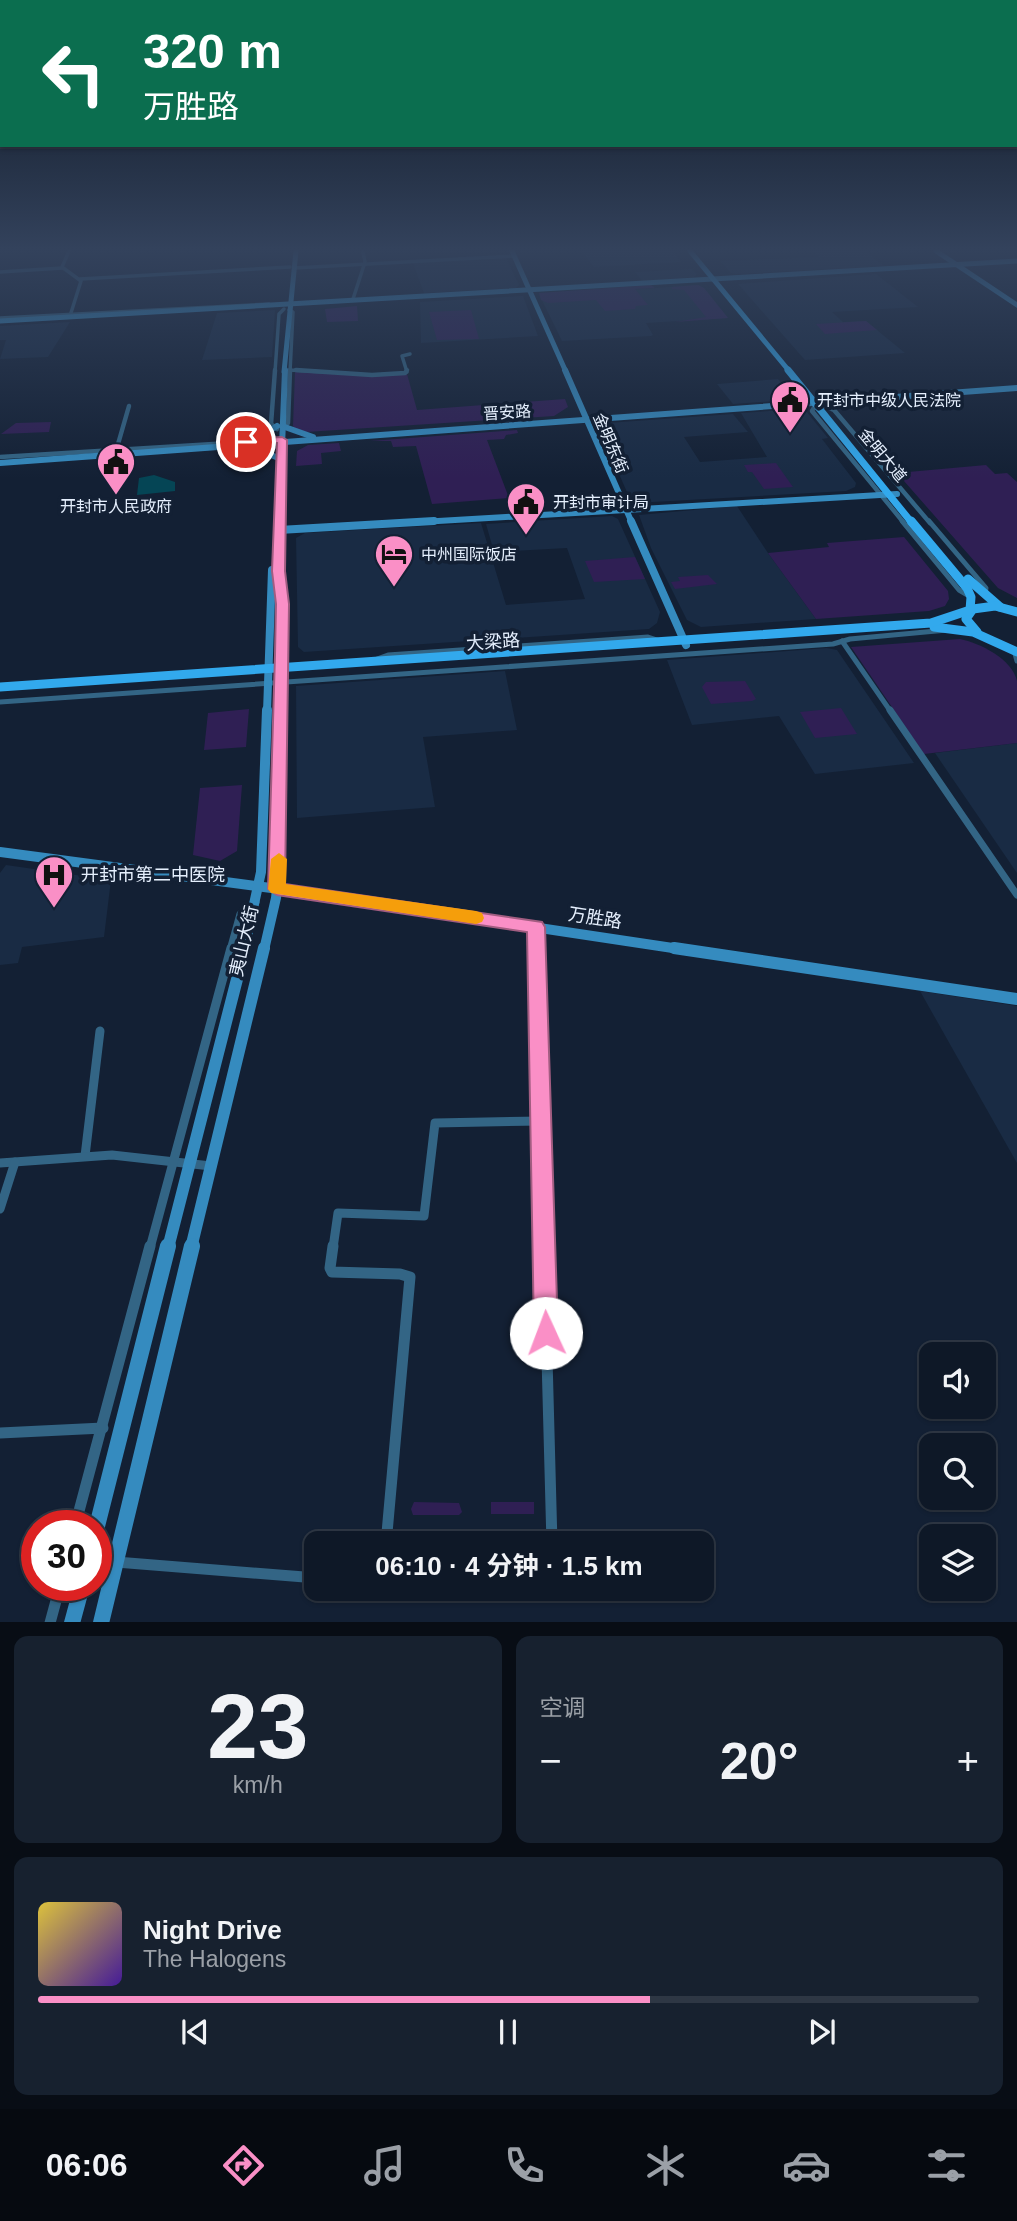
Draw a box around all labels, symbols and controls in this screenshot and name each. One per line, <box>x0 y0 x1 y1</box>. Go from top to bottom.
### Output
text: 320 m <box>143 24 282 78</box>
icon: left <box>28 28 119 119</box>
text: 万胜路 <box>143 89 239 125</box>
public building icon: 开封市中级人民法院 <box>769 379 811 434</box>
place label: 开封市中级人民法院 <box>817 391 961 409</box>
street label: 晋安路 <box>482 402 532 423</box>
street label: 金明东街 <box>590 410 631 476</box>
pin <box>216 412 276 472</box>
icon: arrive <box>227 423 265 461</box>
street label: 金明大道 <box>856 425 910 485</box>
public building icon: 开封市人民政府 <box>95 441 137 496</box>
public building icon: 开封市审计局 <box>505 481 547 536</box>
place label: 开封市审计局 <box>553 494 649 511</box>
place label: 开封市人民政府 <box>60 498 172 515</box>
hotel icon: 中州国际饭店 <box>373 533 415 588</box>
place label: 中州国际饭店 <box>421 546 517 563</box>
street label: 大梁路 <box>465 630 521 654</box>
hospital icon: 开封市第二中医院 <box>33 854 75 909</box>
place label: 开封市第二中医院 <box>81 865 225 885</box>
street label: 夷山大街 <box>226 904 262 978</box>
street label: 万胜路 <box>567 904 623 932</box>
position arrow <box>509 1296 583 1370</box>
map controls <box>919 1342 996 1601</box>
button: sound <box>919 1342 996 1419</box>
button: search <box>919 1433 996 1510</box>
speed limit sign: 30 <box>21 1510 112 1601</box>
button: layers <box>919 1524 996 1601</box>
text: 06:10 · 4 分钟 · 1.5 km <box>375 1551 643 1581</box>
text: 23 <box>207 1676 308 1777</box>
text: 空调 <box>540 1695 586 1721</box>
text: 20° <box>720 1732 799 1790</box>
text: − <box>540 1740 562 1782</box>
text: + <box>957 1740 979 1782</box>
text: km/h <box>233 1772 283 1798</box>
text: Night Drive <box>143 1915 282 1945</box>
text: The Halogens <box>143 1946 286 1972</box>
icon: previous <box>176 2013 214 2051</box>
icon: pause <box>489 2013 527 2051</box>
icon: next <box>803 2013 841 2051</box>
icon: directions <box>219 2141 268 2190</box>
icon: music <box>360 2141 409 2190</box>
icon: phone <box>500 2141 549 2190</box>
icon: climate <box>641 2141 690 2190</box>
icon: car <box>782 2141 831 2190</box>
icon: filters <box>922 2141 971 2190</box>
text: 06:06 <box>46 2147 128 2183</box>

